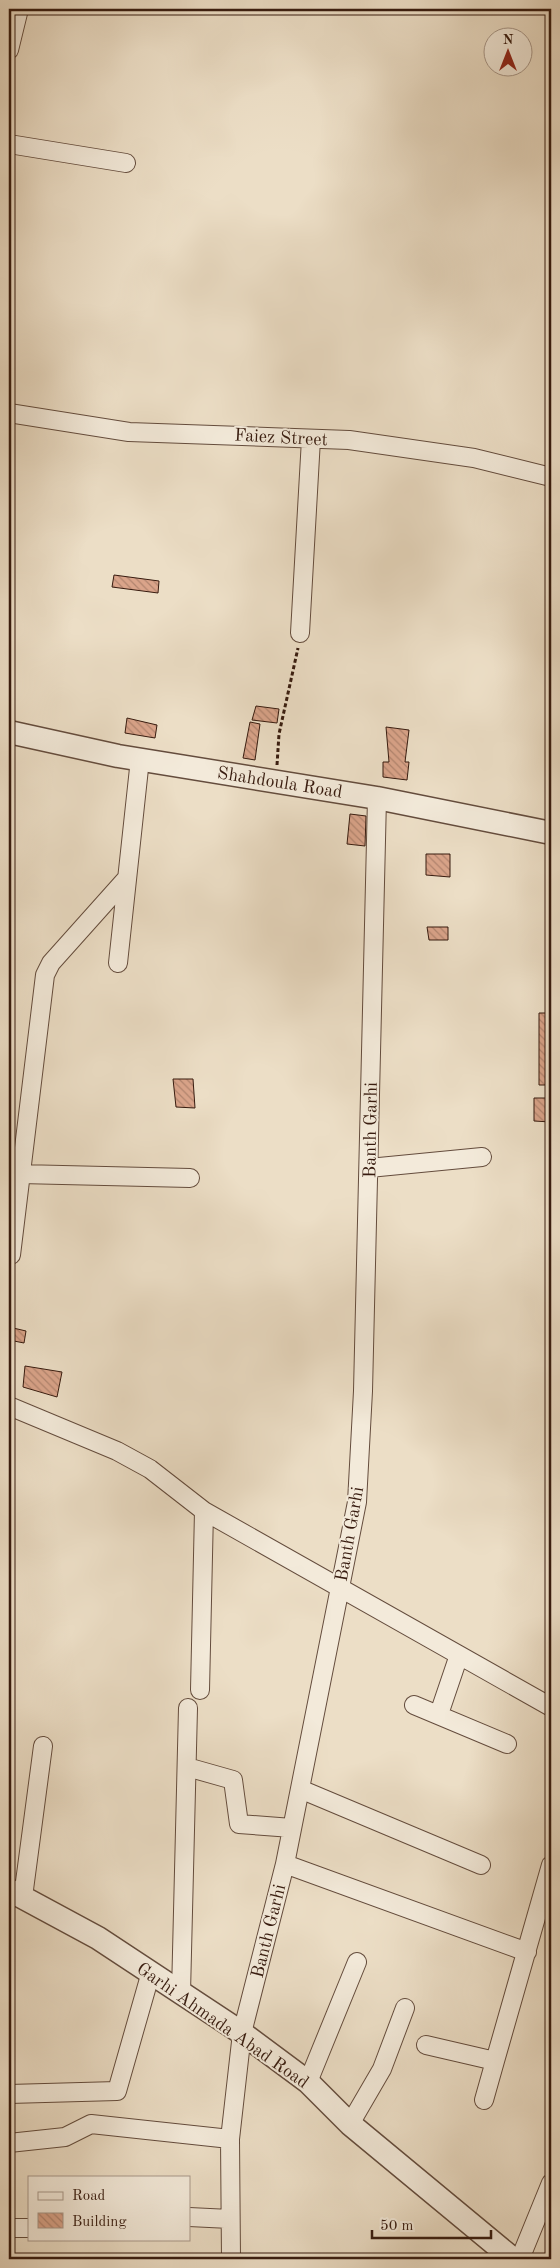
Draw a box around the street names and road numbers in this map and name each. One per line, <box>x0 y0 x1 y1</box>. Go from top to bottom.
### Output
street label: Faiez Street <box>234 427 328 449</box>
street label: Shahdoula Road <box>216 764 344 802</box>
street label: Banth Garhi <box>361 1082 381 1178</box>
street label: Banth Garhi <box>333 1485 367 1583</box>
street label: Banth Garhi <box>249 1882 289 1980</box>
street label: Garhi Ahmada Abad Road <box>133 1960 312 2092</box>

